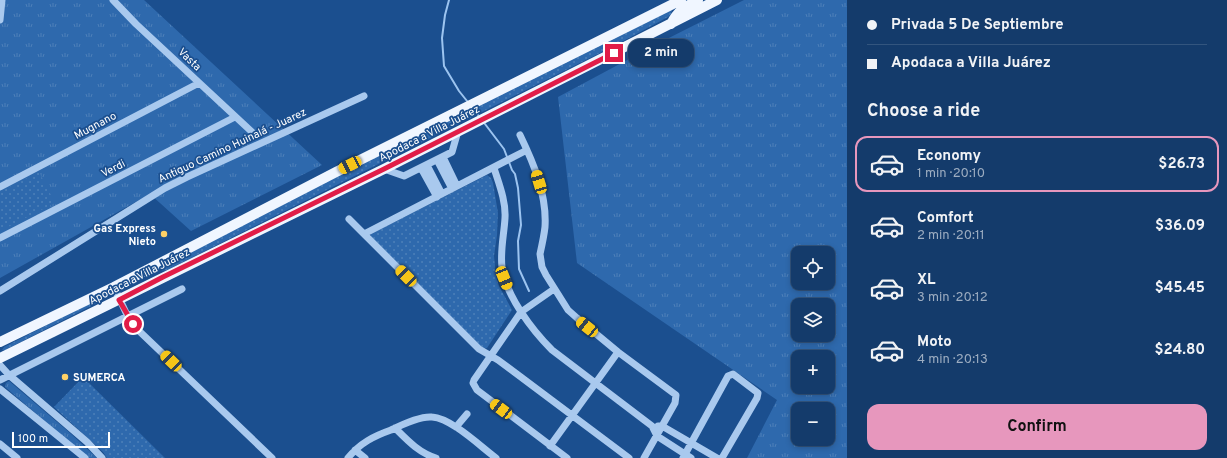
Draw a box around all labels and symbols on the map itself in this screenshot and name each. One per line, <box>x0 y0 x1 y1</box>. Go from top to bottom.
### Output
callout: 2 min <box>628 39 694 67</box>
route end <box>605 44 623 62</box>
street label: Vasta <box>175 45 204 74</box>
street label: Apodaca a Villa Juárez <box>377 102 482 165</box>
street label: Antiguo Camino Huinalá - Juarez <box>156 105 309 186</box>
street label: Mugnano <box>72 109 119 143</box>
car <box>337 154 363 176</box>
street label: Verdi <box>99 157 128 181</box>
car <box>530 169 548 195</box>
place label: Gas Express Nieto <box>94 222 156 249</box>
marker: Gas Express Nieto <box>159 229 169 239</box>
street label: Apodaca a Villa Juárez <box>87 245 192 308</box>
car <box>393 263 419 289</box>
car <box>494 265 514 291</box>
route start <box>124 315 142 333</box>
car <box>574 315 600 339</box>
car <box>158 348 184 374</box>
place label: SUMERCA <box>73 371 126 385</box>
marker: SUMERCA <box>60 372 70 382</box>
car <box>488 397 514 421</box>
scale bar <box>12 430 110 449</box>

